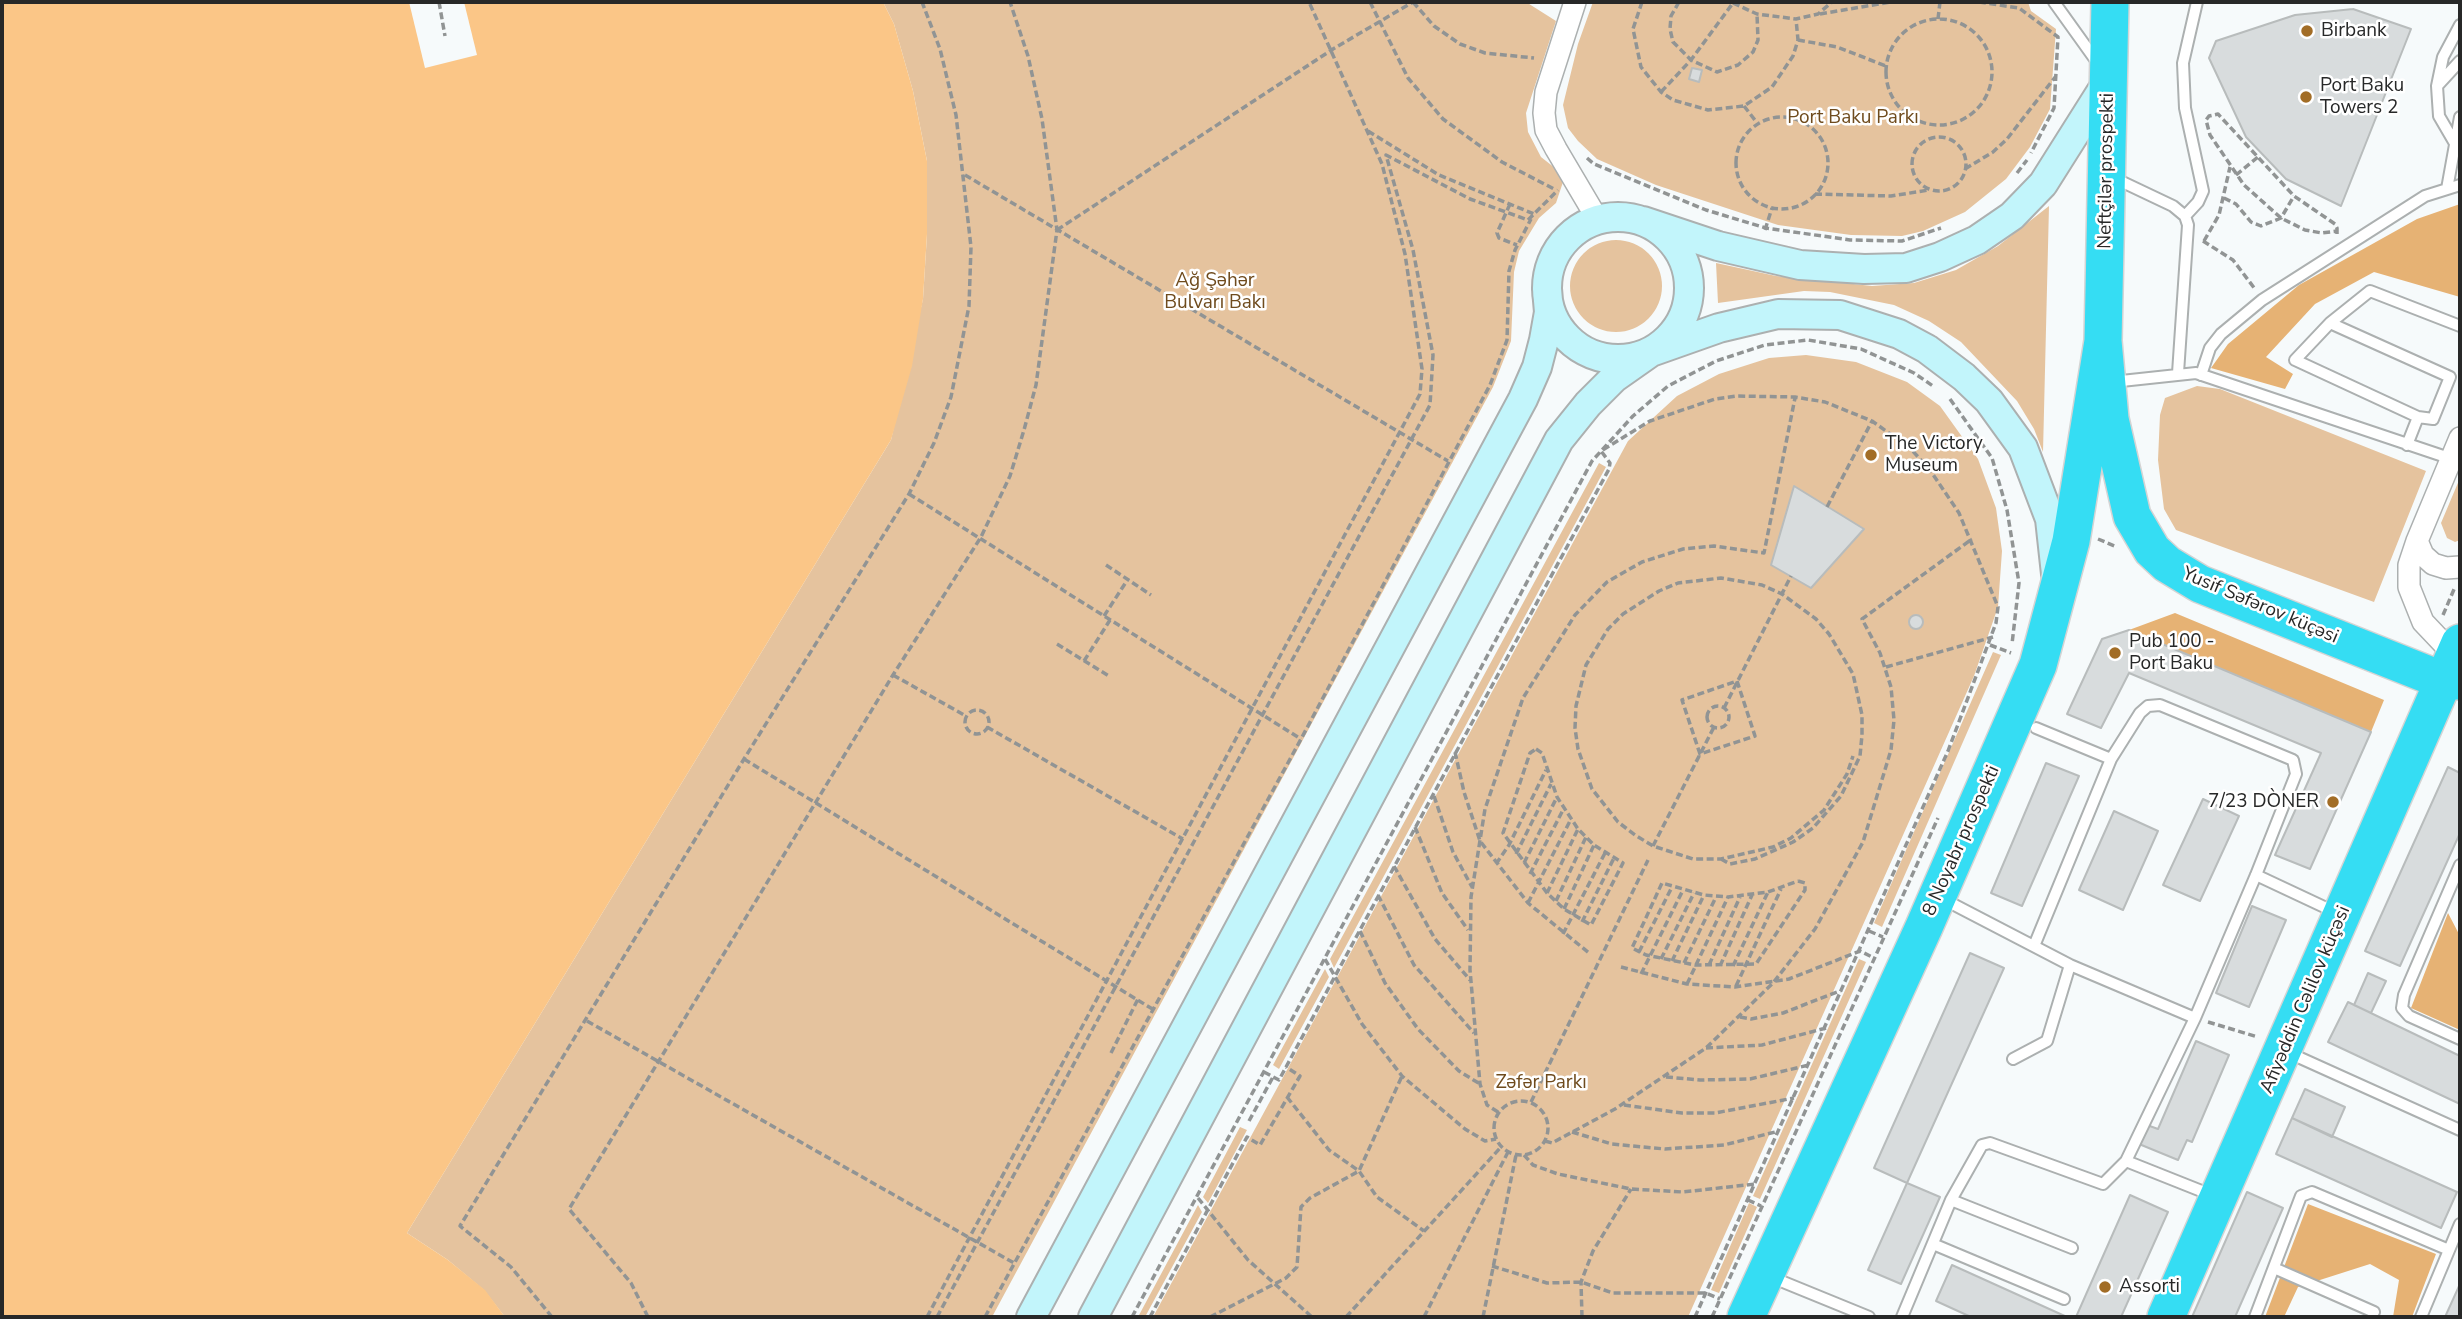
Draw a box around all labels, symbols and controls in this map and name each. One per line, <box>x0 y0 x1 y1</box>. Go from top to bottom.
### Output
place label: Birbank <box>2321 20 2386 42</box>
marker: Birbank <box>2299 23 2315 39</box>
place label: Port Baku Towers 2 <box>2320 75 2404 119</box>
marker: Port Baku Towers 2 <box>2298 89 2314 105</box>
street label: Neftçilər prospekti <box>2094 93 2120 249</box>
park label: Port Baku Parkı <box>1787 107 1919 129</box>
park label: Ağ Şəhər Bulvarı Bakı <box>1164 270 1266 314</box>
place label: The Victory Museum <box>1885 433 1983 477</box>
marker: The Victory Museum <box>1863 447 1879 463</box>
street label: Yusif Səfərov küçəsi <box>2178 563 2342 649</box>
place label: Pub 100 - Port Baku <box>2129 631 2215 675</box>
marker: Pub 100 - Port Baku <box>2107 645 2123 661</box>
street label: 8 Noyabr prospekti <box>1919 762 2005 920</box>
place label: 7/23 DÒNER <box>2208 791 2319 813</box>
marker: 7/23 DÒNER <box>2325 794 2341 810</box>
street label: Afiyəddin Cəlilov küçəsi <box>2256 903 2356 1097</box>
park label: Zəfər Parkı <box>1495 1072 1587 1094</box>
place label: Assorti <box>2119 1276 2180 1298</box>
marker: Assorti <box>2097 1279 2113 1295</box>

